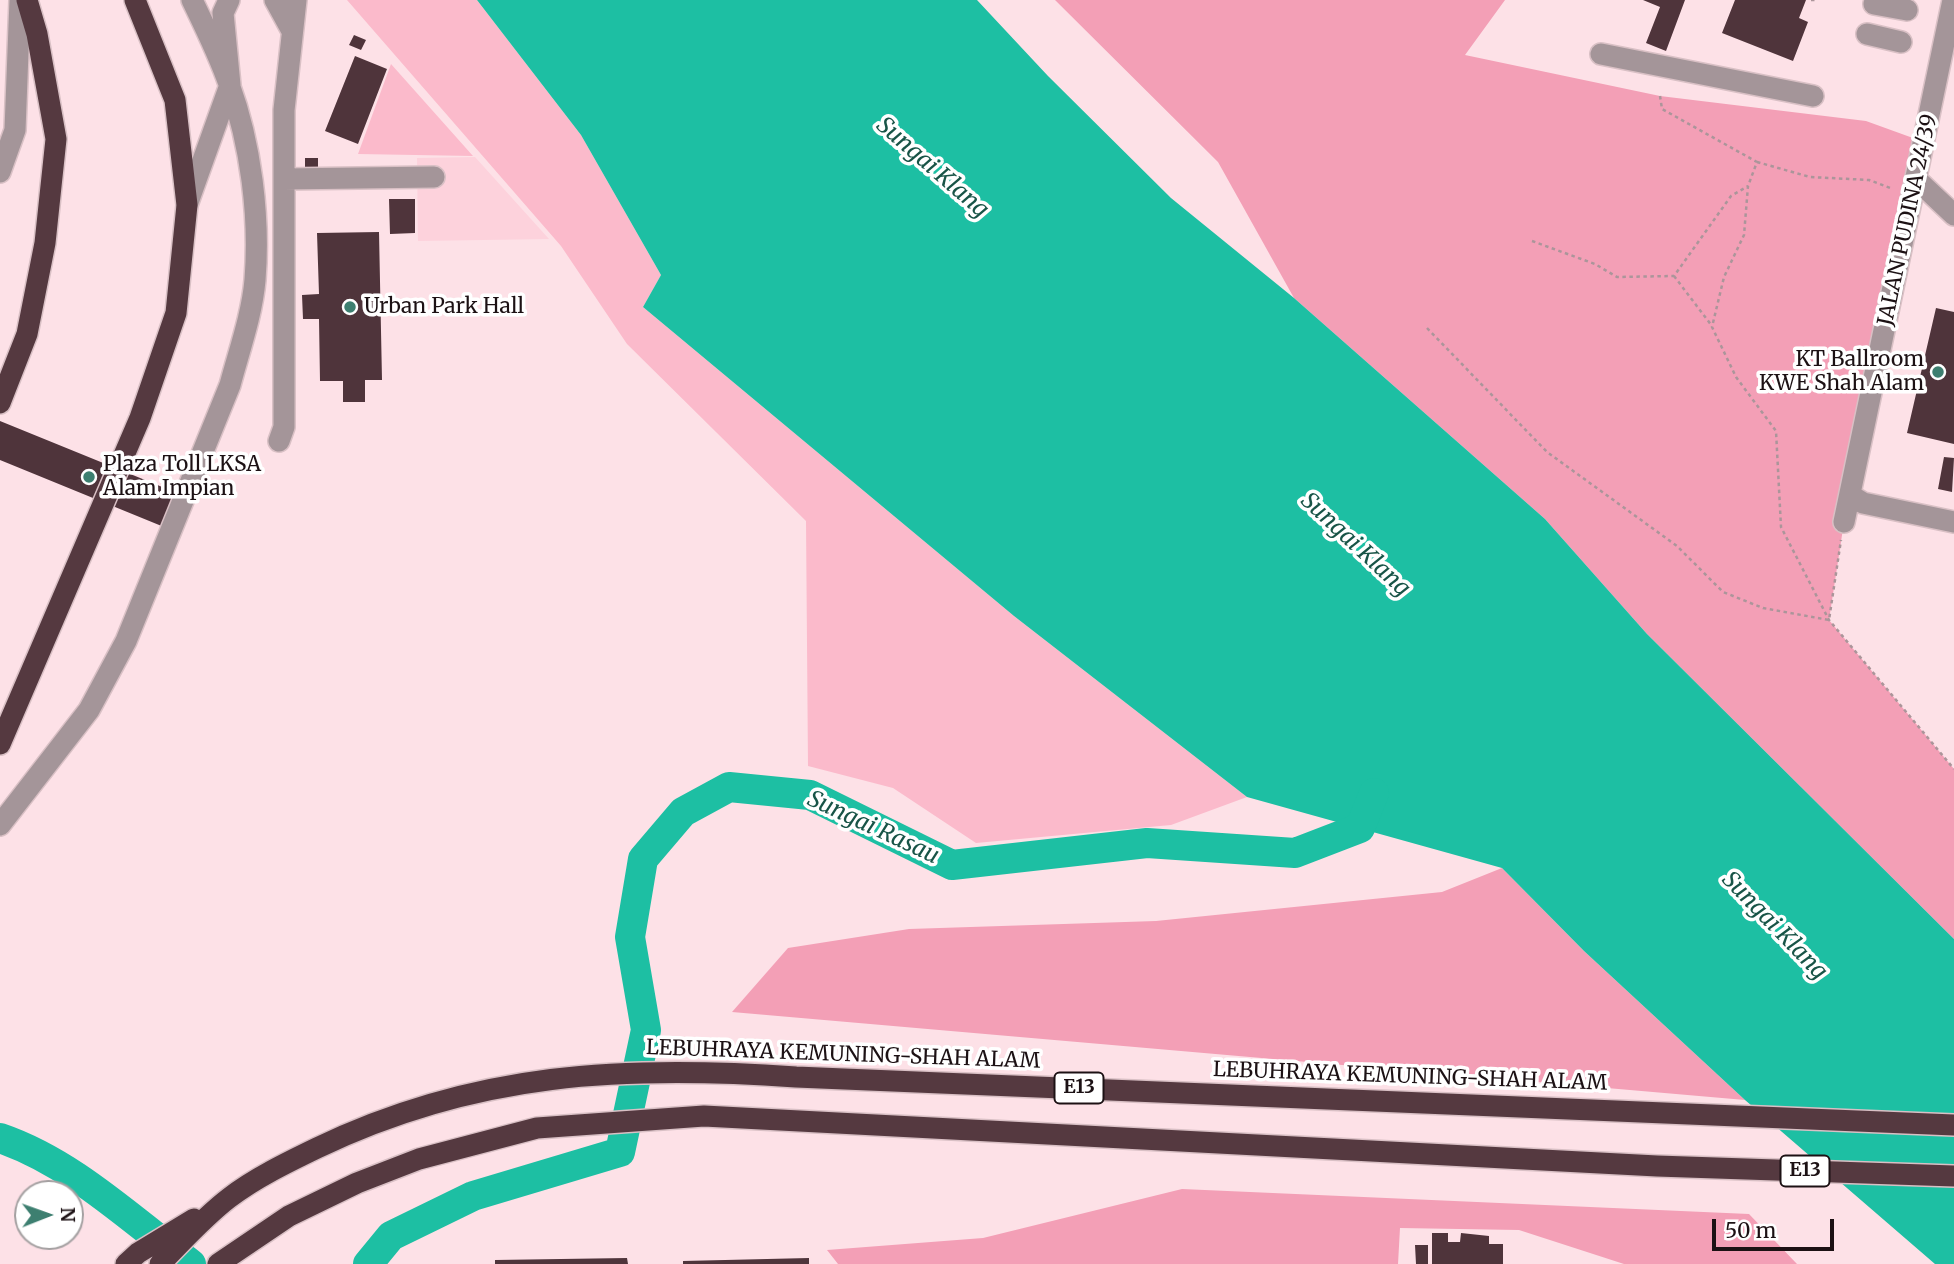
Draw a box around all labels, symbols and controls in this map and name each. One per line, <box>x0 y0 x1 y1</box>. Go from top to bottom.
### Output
water label: Sungai Klang <box>870 112 994 224</box>
street label: JALAN PUDINA 24/39 <box>1873 112 1943 328</box>
place label: Urban Park Hall <box>364 294 524 320</box>
marker: Urban Park Hall <box>342 299 358 315</box>
place label: KT Ballroom KWE Shah Alam <box>1759 347 1924 397</box>
marker: KT Ballroom KWE Shah Alam <box>1930 364 1946 380</box>
place label: Plaza Toll LKSA Alam Impian <box>103 452 261 502</box>
marker: Plaza Toll LKSA Alam Impian <box>81 469 97 485</box>
water label: Sungai Klang <box>1295 488 1415 602</box>
water label: Sungai Rasau <box>803 786 943 870</box>
water label: Sungai Klang <box>1716 866 1832 986</box>
street label: LEBUHRAYA KEMUNING-SHAH ALAM <box>645 1036 1041 1074</box>
street label: LEBUHRAYA KEMUNING-SHAH ALAM <box>1212 1058 1608 1096</box>
road number: E13 <box>1054 1072 1104 1104</box>
road number: E13 <box>1780 1156 1829 1186</box>
north arrow <box>14 1180 84 1250</box>
scale bar <box>1716 1204 1839 1248</box>
text: N <box>56 1207 80 1222</box>
text: 50 m <box>1725 1217 1776 1244</box>

